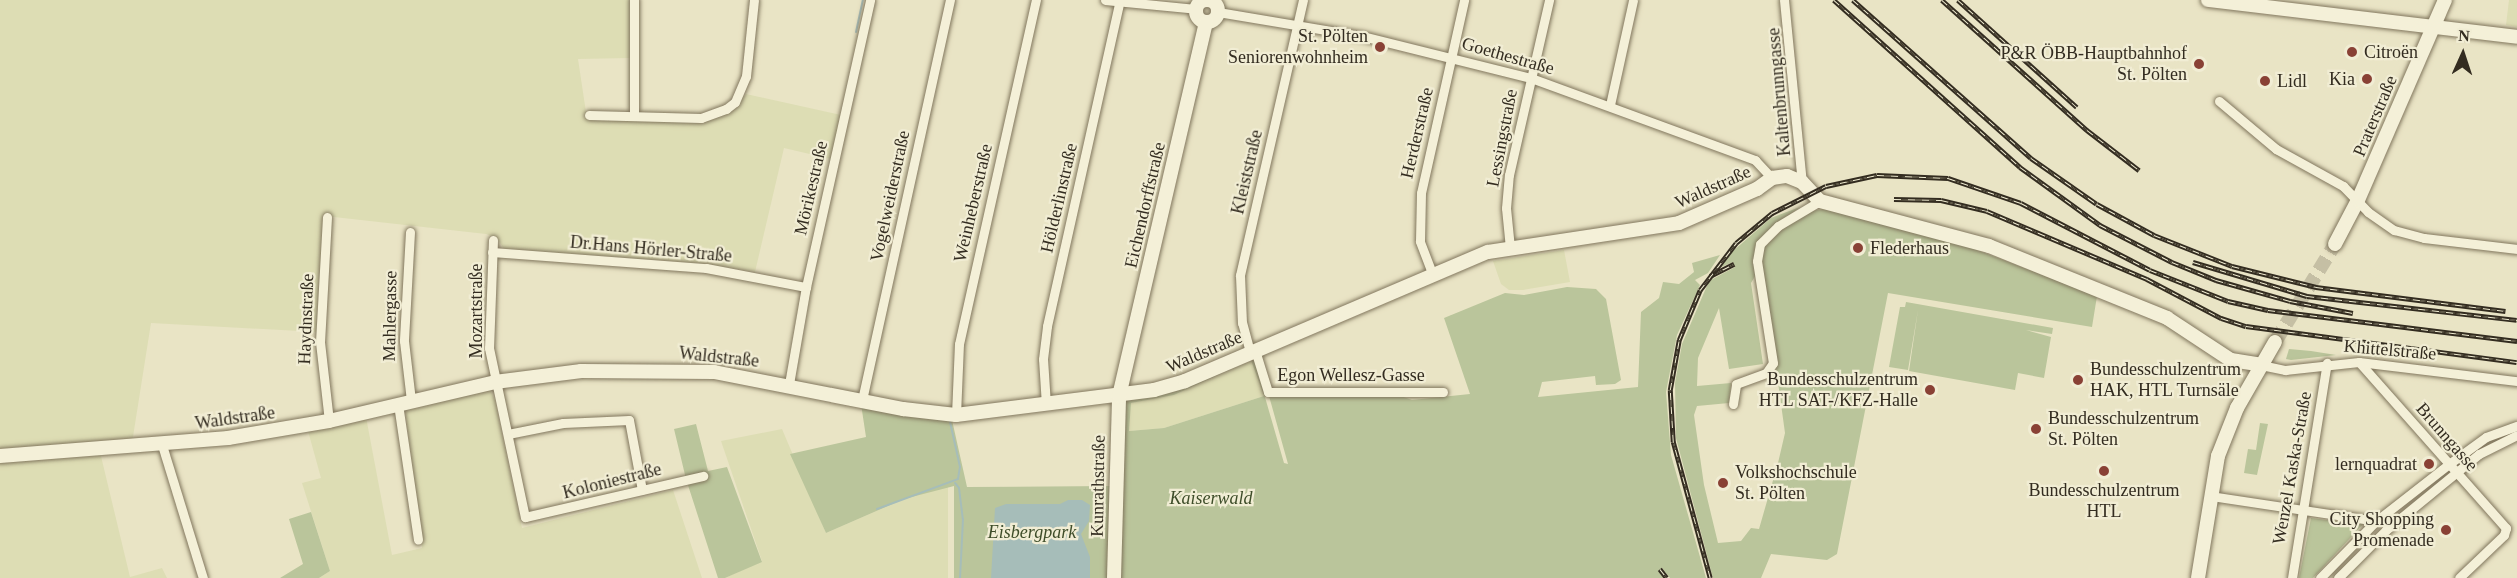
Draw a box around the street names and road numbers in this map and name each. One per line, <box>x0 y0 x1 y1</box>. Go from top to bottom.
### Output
street label: Kaltenbrunngasse <box>1763 27 1795 157</box>
street label: Goethestraße <box>1459 33 1557 79</box>
street label: Praterstraße <box>2348 72 2402 160</box>
street label: Herderstraße <box>1396 85 1438 181</box>
street label: Lessingstraße <box>1482 87 1522 189</box>
street label: Vogelweiderstraße <box>866 128 914 264</box>
street label: Kleiststraße <box>1227 128 1267 216</box>
street label: Mörikestraße <box>790 139 832 237</box>
street label: Eichendorffstraße <box>1120 140 1170 270</box>
street label: Hölderlinstraße <box>1036 141 1082 255</box>
street label: Weinheberstraße <box>949 142 997 264</box>
street label: Waldstraße <box>1672 161 1754 213</box>
street label: Dr.Hans Hörler-Straße <box>569 231 733 267</box>
street label: Mozartstraße <box>465 264 487 358</box>
street label: Mahlergasse <box>378 270 402 362</box>
street label: Haydnstraße <box>294 273 318 365</box>
street label: Waldstraße <box>1163 326 1245 378</box>
street label: Khittelstraße <box>2343 335 2437 365</box>
street label: Waldstraße <box>678 342 760 372</box>
street label: Egon Wellesz-Gasse <box>1277 364 1425 386</box>
street label: Wenzel Kaska-Straße <box>2268 390 2316 546</box>
street label: Brunngasse <box>2411 398 2483 476</box>
street label: Waldstraße <box>194 402 276 434</box>
street label: Kunrathstraße <box>1086 435 1110 537</box>
street label: Koloniestraße <box>560 458 664 504</box>

